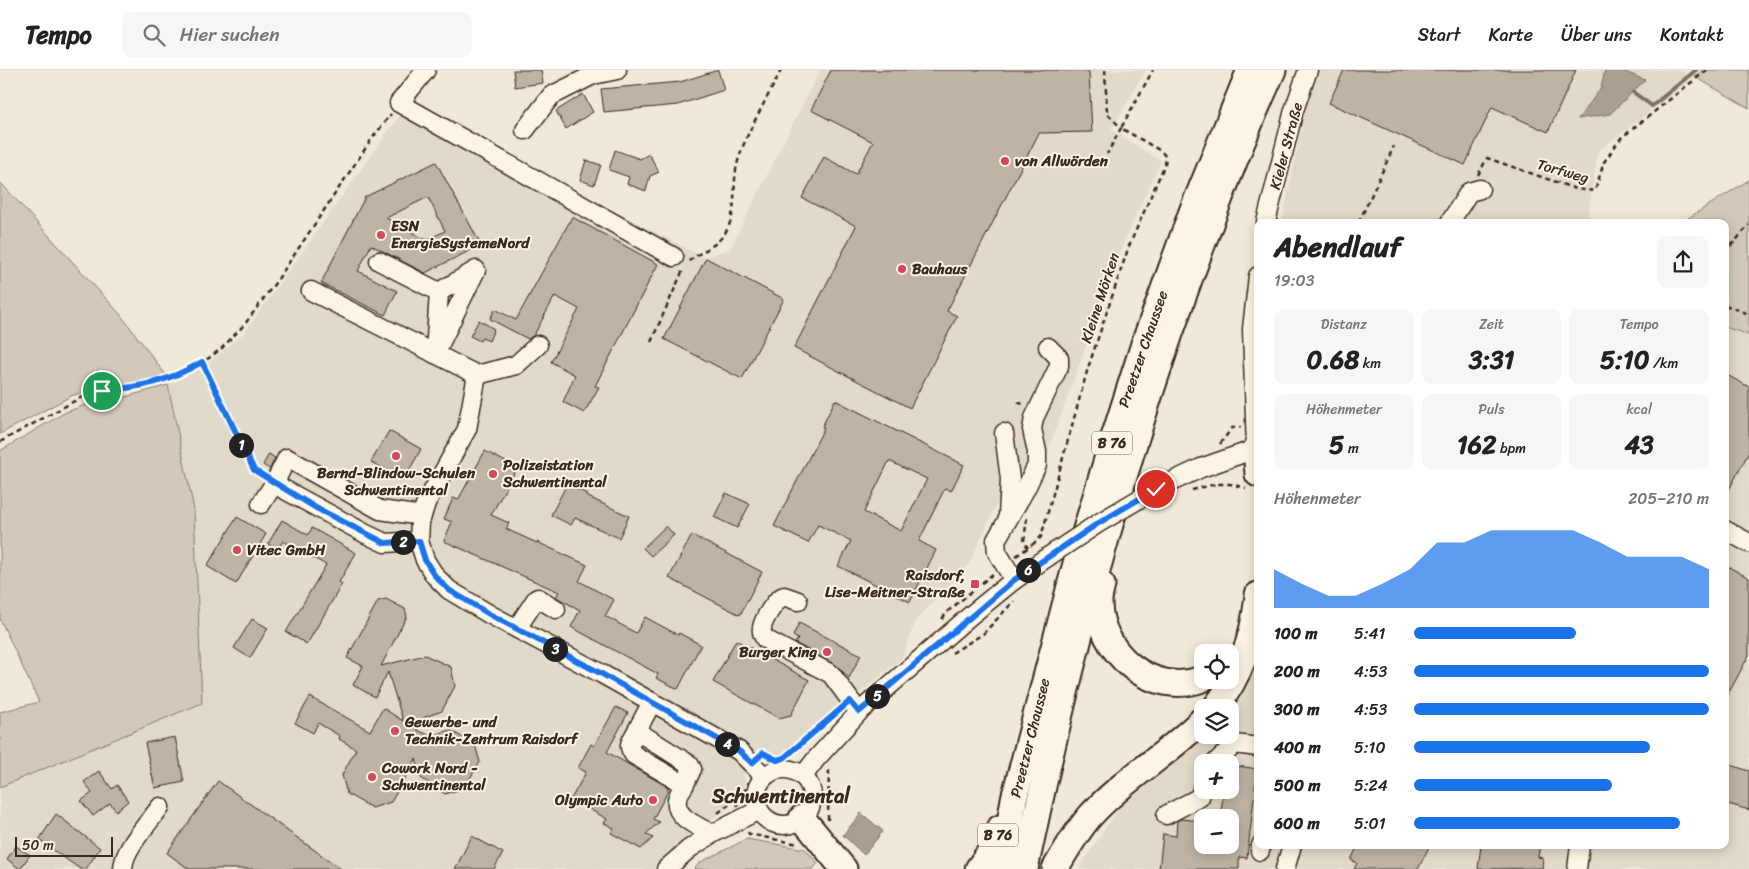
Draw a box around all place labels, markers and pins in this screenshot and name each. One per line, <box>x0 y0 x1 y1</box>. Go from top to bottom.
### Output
place label: von Allwörden <box>1015 148 1109 174</box>
marker: von Allwörden <box>999 155 1011 167</box>
place label: ESN EnergieSystemeNord <box>391 213 531 256</box>
marker: ESN EnergieSystemeNord <box>375 229 387 241</box>
place label: Bauhaus <box>912 256 968 282</box>
marker: Bauhaus <box>896 263 908 275</box>
pin <box>81 370 123 412</box>
pin: 1 <box>228 432 254 458</box>
marker: Bernd-Blindow-Schulen Schwentinental <box>390 450 402 462</box>
place label: Polizeistation Schwentinental <box>502 452 607 495</box>
place label: Bernd-Blindow-Schulen Schwentinental <box>317 460 476 503</box>
marker: Polizeistation Schwentinental <box>487 468 499 480</box>
pin <box>1135 468 1177 510</box>
pin: 2 <box>390 530 416 554</box>
place label: Vitec GmbH <box>247 537 326 563</box>
marker: Vitec GmbH <box>231 544 243 556</box>
pin: 6 <box>1016 558 1040 582</box>
place label: Raisdorf, Lise-Meitner-Straße <box>825 562 965 605</box>
marker: Raisdorf, Lise-Meitner-Straße <box>969 578 981 590</box>
pin: 3 <box>542 636 568 662</box>
place label: Burger King <box>739 639 817 665</box>
marker: Burger King <box>821 646 833 658</box>
pin: 5 <box>864 684 890 708</box>
place label: Gewerbe- und Technik-Zentrum Raisdorf <box>404 709 579 752</box>
marker: Gewerbe- und Technik-Zentrum Raisdorf <box>389 725 401 737</box>
pin: 4 <box>714 732 740 756</box>
place label: Cowork Nord - Schwentinental <box>381 755 486 798</box>
marker: Cowork Nord - Schwentinental <box>366 771 378 783</box>
place label: Olympic Auto <box>554 787 644 813</box>
marker: Olympic Auto <box>647 794 659 806</box>

